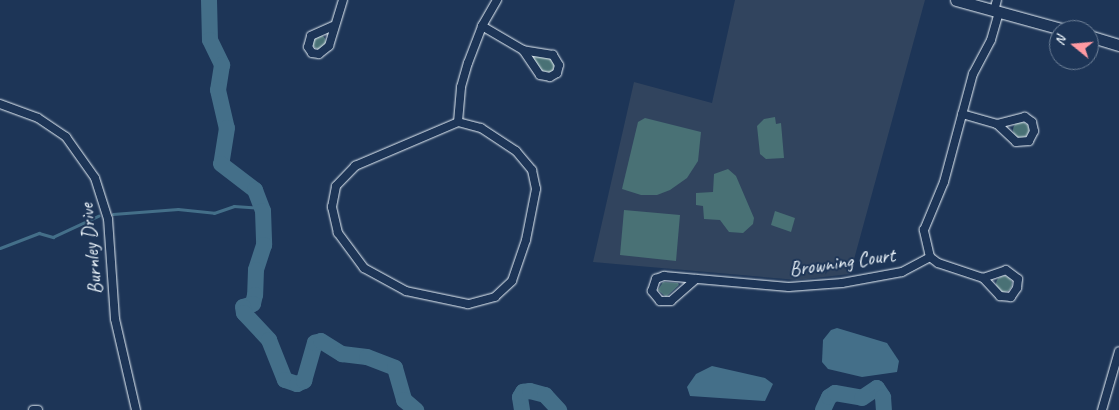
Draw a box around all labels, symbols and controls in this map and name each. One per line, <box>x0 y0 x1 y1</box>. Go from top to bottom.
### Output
north arrow <box>1049 20 1099 70</box>
text: N <box>1051 34 1070 47</box>
street label: Burnley Drive <box>74 202 108 296</box>
street label: Browning Court <box>788 243 896 281</box>

